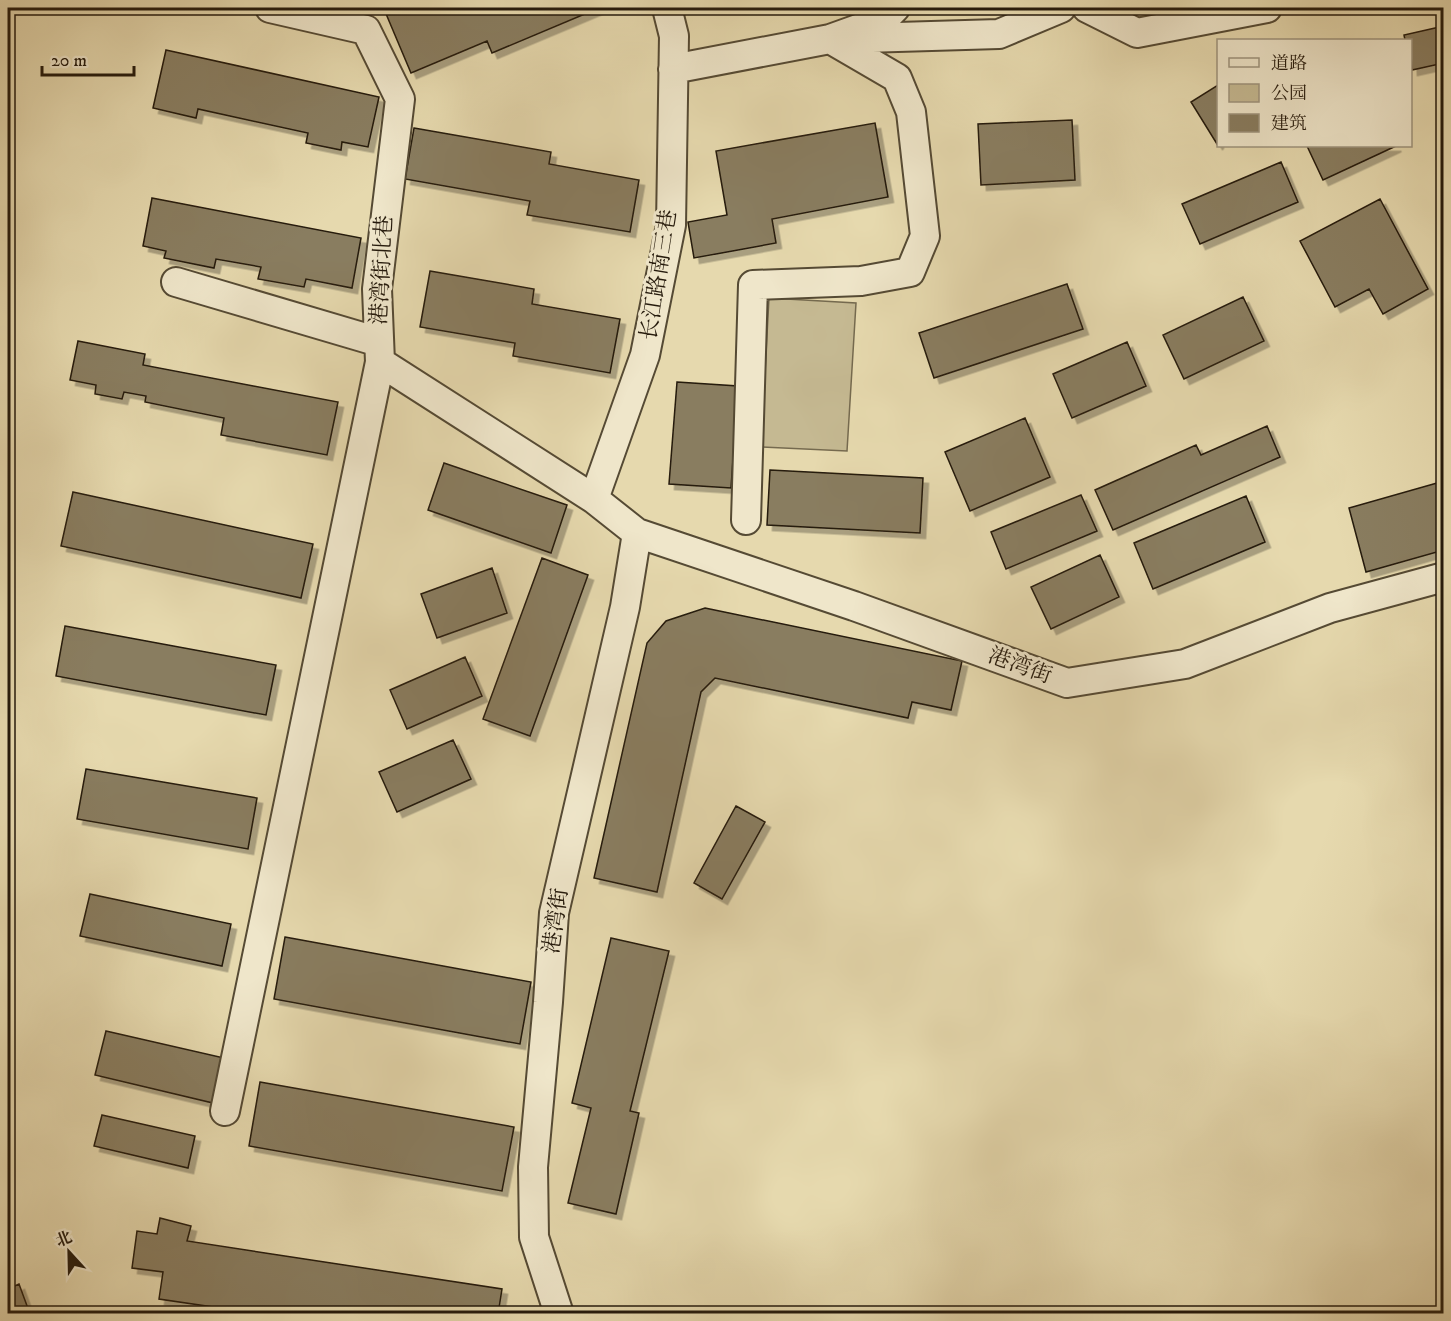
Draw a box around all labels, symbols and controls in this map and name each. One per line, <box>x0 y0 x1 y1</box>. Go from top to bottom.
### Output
scale bar <box>42 39 134 77</box>
legend <box>1217 39 1412 147</box>
text: 20 m <box>51 50 87 72</box>
text: 道路 <box>1271 53 1307 75</box>
text: 公园 <box>1271 83 1307 105</box>
text: 建筑 <box>1271 113 1307 135</box>
street label: 长江路南三巷 <box>635 208 683 342</box>
street label: 港湾街北巷 <box>366 214 398 326</box>
street label: 港湾街 <box>984 642 1056 690</box>
street label: 港湾街 <box>538 886 574 956</box>
north arrow <box>39 1222 99 1282</box>
text: 北 <box>53 1227 75 1251</box>

